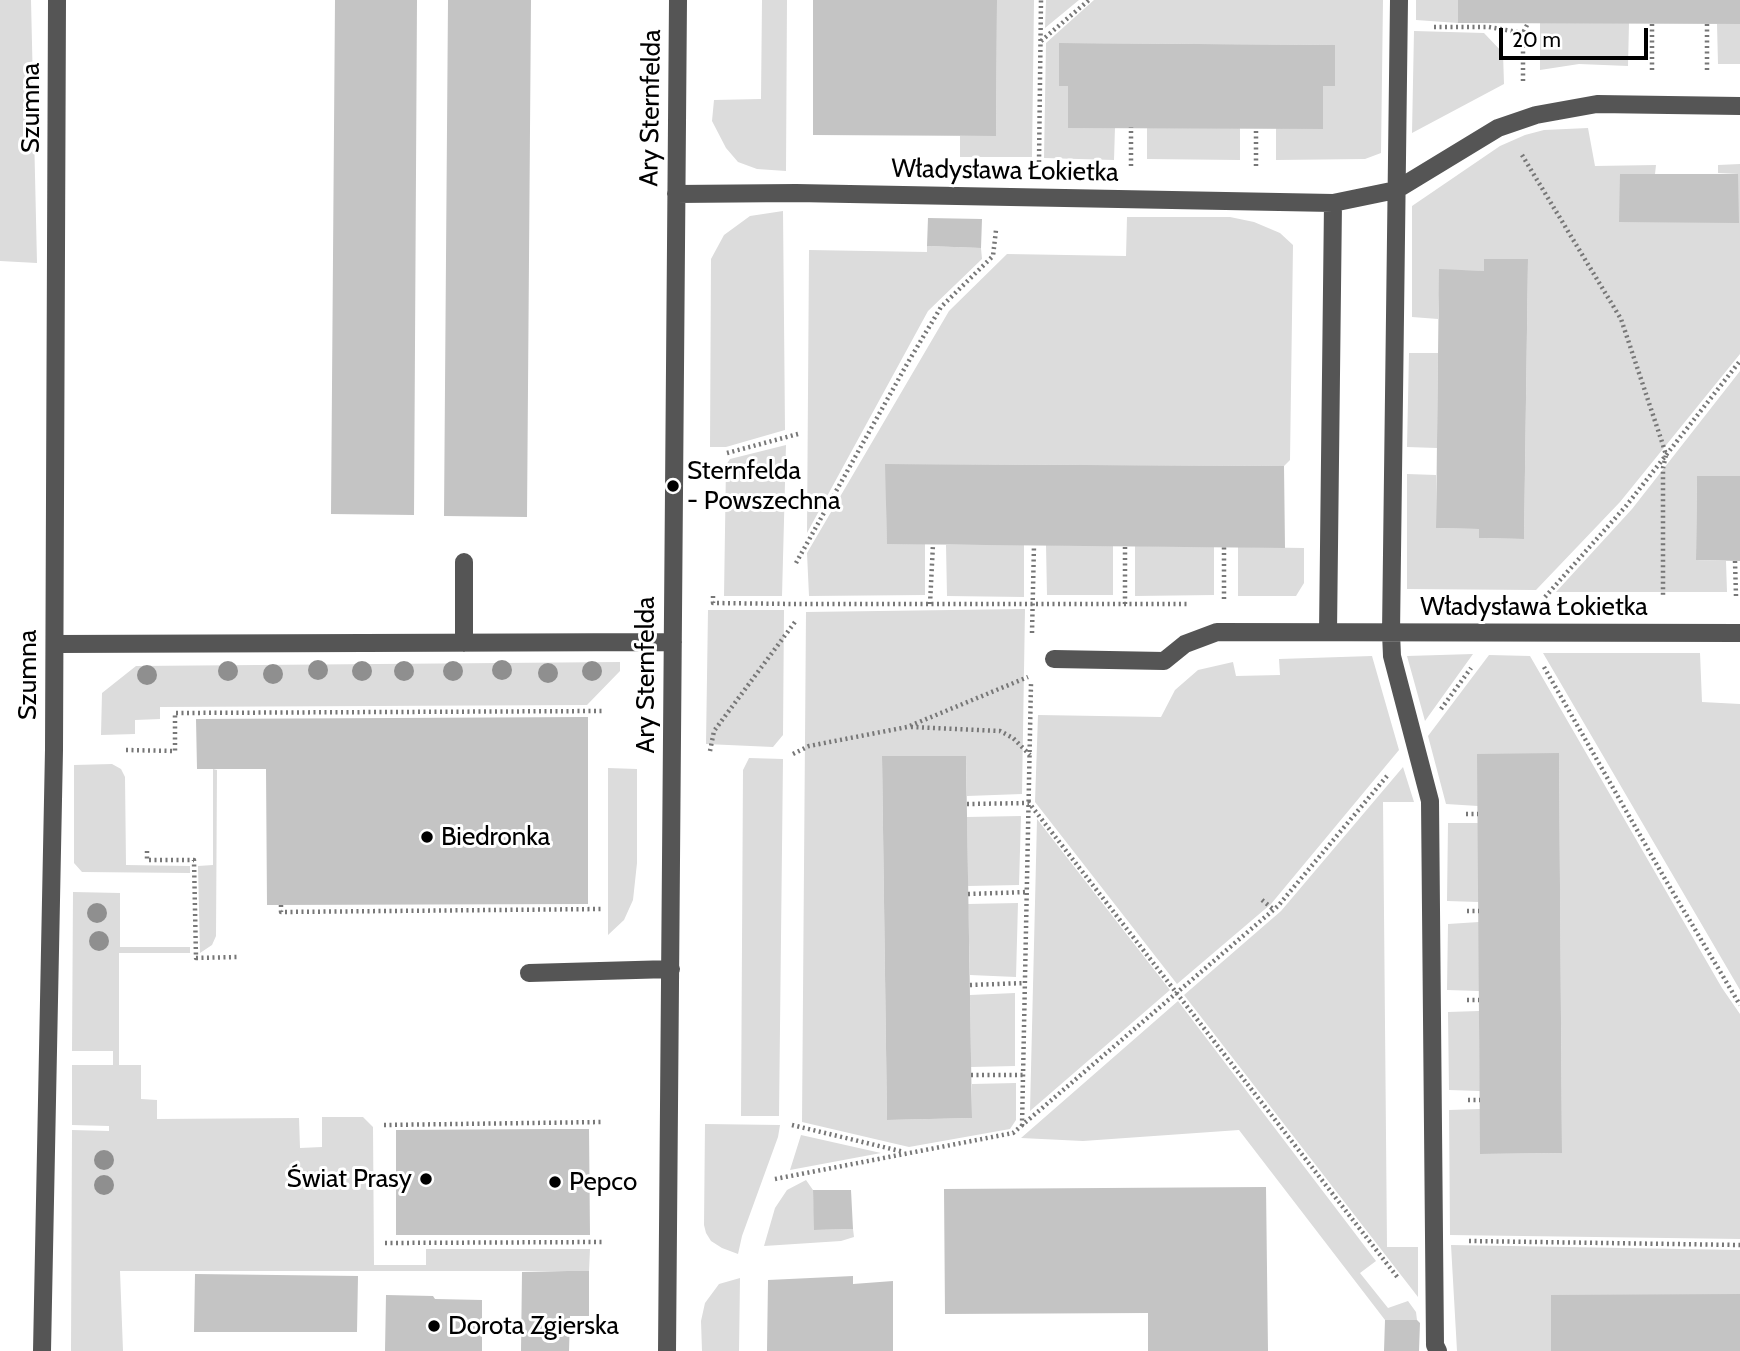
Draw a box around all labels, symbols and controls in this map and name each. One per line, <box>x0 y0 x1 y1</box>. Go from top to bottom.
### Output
scale bar <box>1502 14 1651 58</box>
text: 20 m <box>1512 27 1561 52</box>
street label: Ary Sternfelda <box>634 29 668 187</box>
street label: Szumna <box>15 63 47 153</box>
street label: Władysława Łokietka <box>891 153 1119 189</box>
place label: Sternfelda - Powszechna <box>687 455 840 516</box>
marker: Sternfelda - Powszechna <box>665 478 681 494</box>
street label: Władysława Łokietka <box>1420 591 1648 623</box>
street label: Ary Sternfelda <box>630 596 662 754</box>
street label: Szumna <box>12 630 44 720</box>
place label: Biedronka <box>441 821 550 853</box>
marker: Biedronka <box>419 829 435 845</box>
place label: Świat Prasy <box>287 1163 412 1195</box>
place label: Pepco <box>569 1166 637 1198</box>
marker: Świat Prasy <box>418 1171 434 1187</box>
marker: Pepco <box>547 1174 563 1190</box>
place label: Dorota Zgierska <box>448 1310 619 1342</box>
marker: Dorota Zgierska <box>426 1318 442 1334</box>

